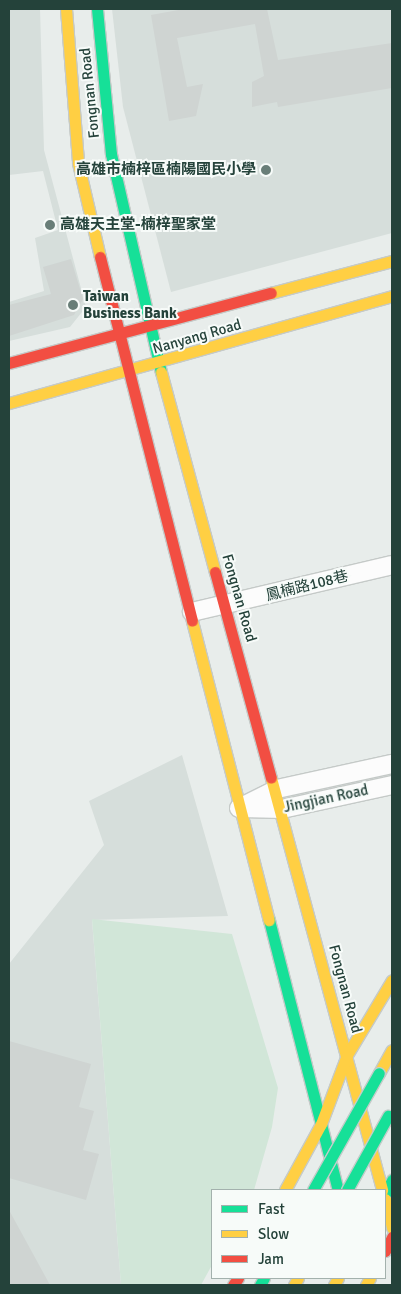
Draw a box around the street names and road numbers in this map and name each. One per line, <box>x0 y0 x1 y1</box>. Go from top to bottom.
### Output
street label: Fongnan Road <box>76 47 104 139</box>
street label: Nanyang Road <box>150 316 244 358</box>
street label: Fongnan Road <box>218 552 260 644</box>
street label: 鳳楠路108巷 <box>264 567 350 605</box>
street label: Jingjian Road <box>282 781 370 817</box>
street label: Fongnan Road <box>325 943 365 1035</box>

